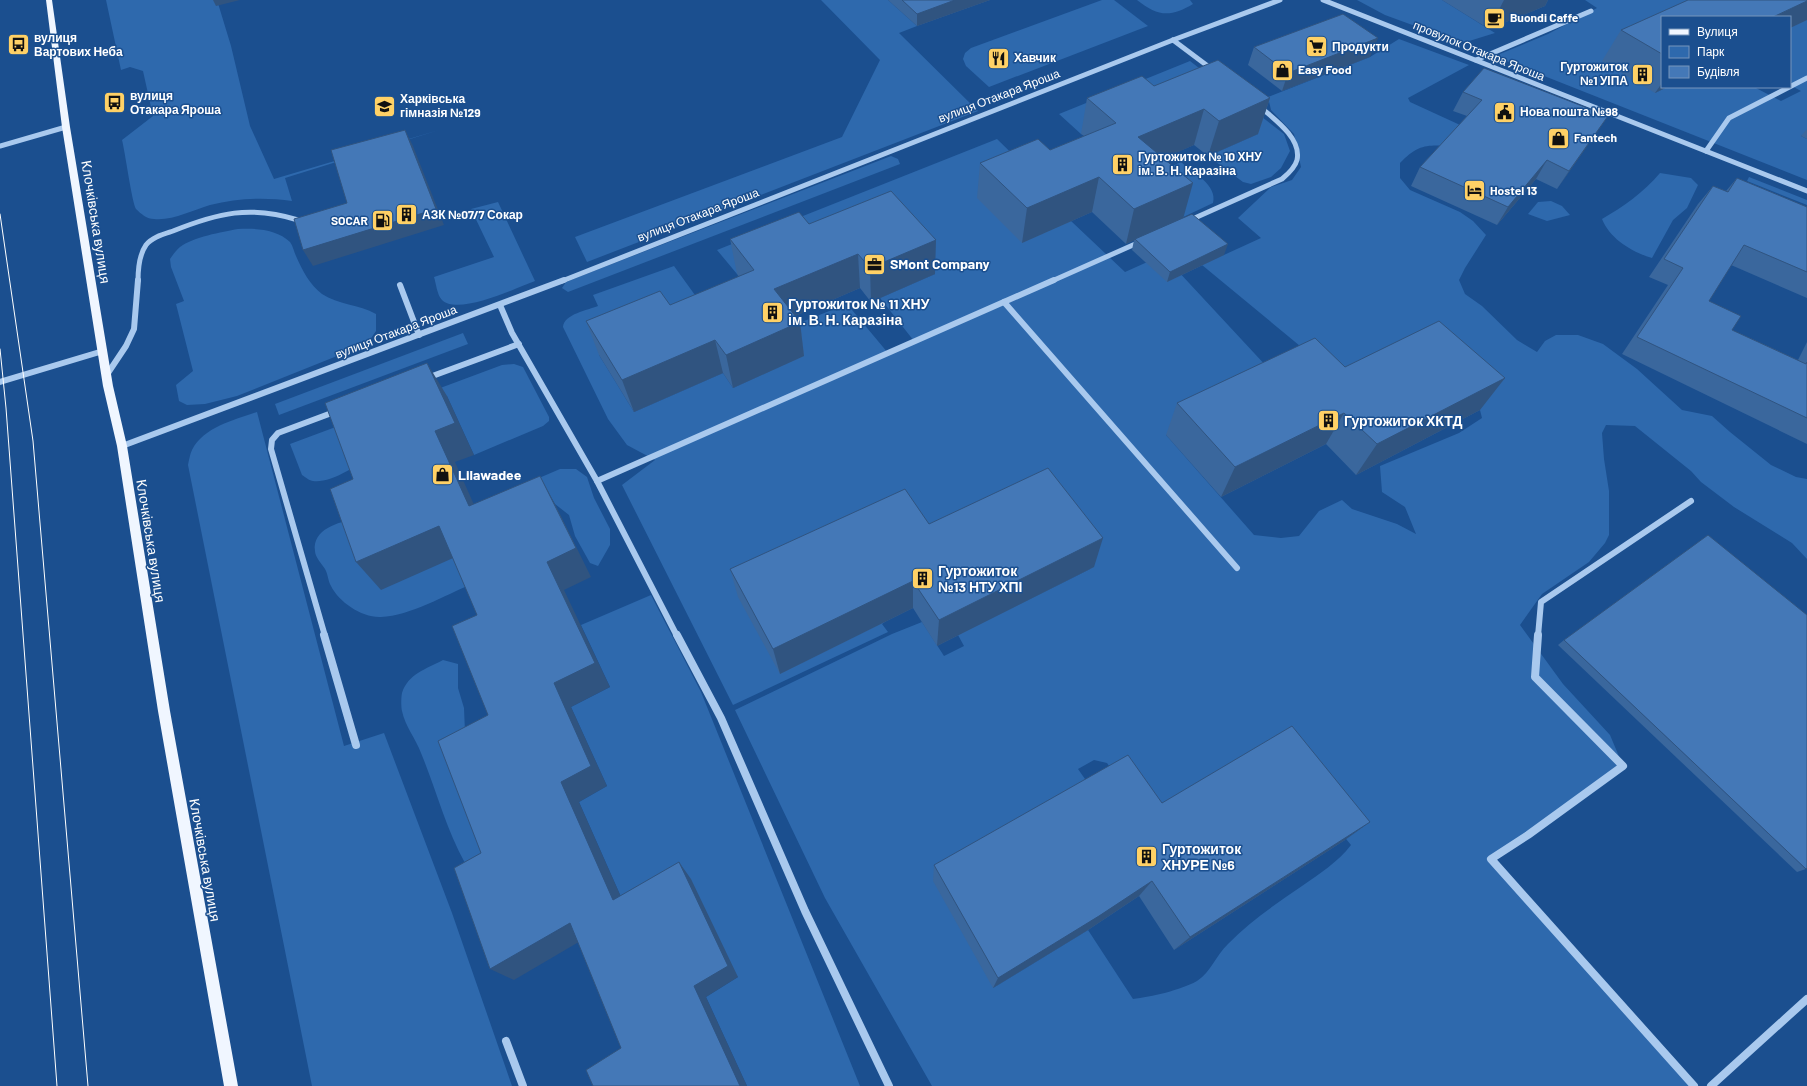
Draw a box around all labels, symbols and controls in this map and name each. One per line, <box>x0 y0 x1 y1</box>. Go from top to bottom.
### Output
cafe icon: Buondi Caffe <box>1481 5 1507 31</box>
place label: Buondi Caffe <box>1510 10 1579 24</box>
legend <box>1661 16 1791 88</box>
street label: провулок Отакара Яроша <box>1411 17 1548 84</box>
text: Вулиця <box>1697 24 1738 39</box>
place label: вулиця Вартових Неба <box>34 30 123 59</box>
bus stop icon: вулиця Вартових Неба <box>5 32 31 58</box>
supermarket icon: Продукти <box>1304 34 1330 60</box>
place label: Продукти <box>1332 39 1389 54</box>
text: Парк <box>1697 44 1725 59</box>
restaurant icon: Хавчик <box>985 45 1011 71</box>
place label: Хавчик <box>1014 50 1057 64</box>
shop icon: Easy Food <box>1269 57 1295 83</box>
place label: Гуртожиток №1 УІПА <box>1560 59 1629 87</box>
building icon: Гуртожиток №1 УІПА <box>1630 61 1656 87</box>
place label: Easy Food <box>1298 62 1352 76</box>
text: Будівля <box>1697 64 1739 79</box>
street label: вулиця Отакара Яроша <box>936 65 1062 126</box>
place label: вулиця Отакара Яроша <box>130 88 221 117</box>
bus stop icon: вулиця Отакара Яроша <box>101 90 127 116</box>
place label: Харківська гімназія №129 <box>400 91 481 119</box>
school or university icon: Харківська гімназія №129 <box>372 93 398 119</box>
public building icon: Нова пошта №98 <box>1492 99 1518 125</box>
place label: Нова пошта №98 <box>1520 104 1619 118</box>
shop icon: Fantech <box>1545 125 1571 151</box>
place label: Fantech <box>1574 130 1617 144</box>
place label: Гуртожиток № 10 ХНУ ім. В. Н. Каразіна <box>1138 149 1262 178</box>
building icon: Гуртожиток № 10 ХНУ ім. В. Н. Каразіна <box>1110 151 1136 177</box>
street label: Клочківська вулиця <box>78 159 115 285</box>
hotel icon: Hostel 13 <box>1462 178 1488 204</box>
place label: Hostel 13 <box>1490 183 1537 197</box>
street label: вулиця Отакара Яроша <box>635 184 761 245</box>
building icon: АЗК №07/7 Сокар <box>393 202 419 228</box>
place label: АЗК №07/7 Сокар <box>422 207 523 222</box>
fuel station icon: SOCAR <box>370 208 396 234</box>
place label: SOCAR <box>331 213 368 227</box>
office icon: SMont Company <box>862 251 888 277</box>
place label: SMont Company <box>890 255 990 272</box>
place label: Гуртожиток № 11 ХНУ ім. В. Н. Каразіна <box>788 295 930 328</box>
building icon: Гуртожиток № 11 ХНУ ім. В. Н. Каразіна <box>760 299 786 325</box>
street label: вулиця Отакара Яроша <box>333 301 459 362</box>
building icon: Гуртожиток ХКТД <box>1315 408 1341 434</box>
place label: Гуртожиток ХКТД <box>1344 412 1462 429</box>
shop icon: Lilawadee <box>429 462 455 488</box>
place label: Lilawadee <box>458 466 522 483</box>
street label: Клочківська вулиця <box>133 478 170 604</box>
place label: Гуртожиток №13 НТУ ХПІ <box>938 562 1022 595</box>
building icon: Гуртожиток №13 НТУ ХПІ <box>910 566 936 592</box>
street label: Клочківська вулиця <box>186 797 225 923</box>
place label: Гуртожиток ХНУРЕ №6 <box>1162 840 1242 873</box>
building icon: Гуртожиток ХНУРЕ №6 <box>1133 844 1159 870</box>

